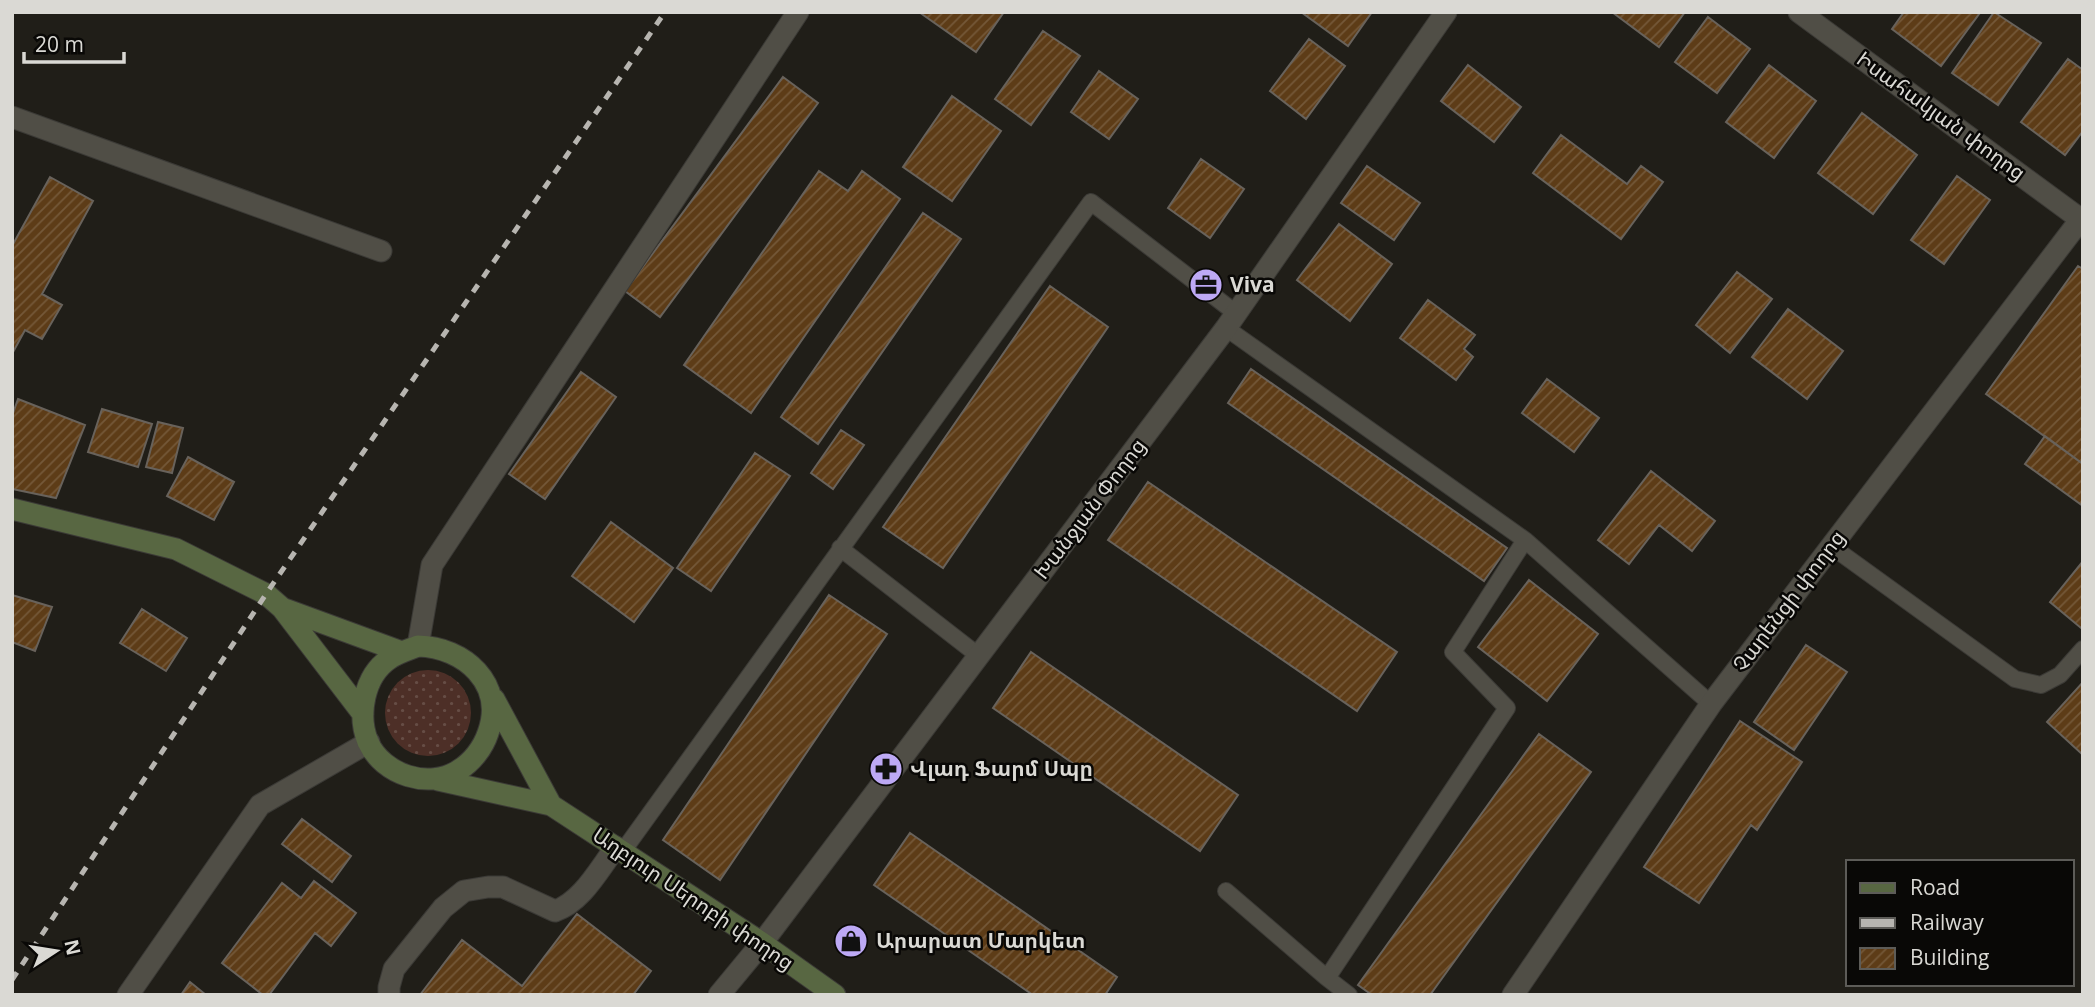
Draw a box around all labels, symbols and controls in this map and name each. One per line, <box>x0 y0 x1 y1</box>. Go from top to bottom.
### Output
scale bar <box>24 21 124 65</box>
text: 20 m <box>35 30 84 58</box>
street label: Իսահակյան փողոց <box>1851 44 2032 186</box>
office icon: Viva <box>1187 266 1225 304</box>
place label: Viva <box>1230 270 1275 298</box>
street label: Խանջյան Փողոց <box>1027 432 1151 584</box>
street label: Չարենցի փողոց <box>1726 524 1851 677</box>
pharmacy icon: Վլադ Ֆարմ Սպը <box>867 750 905 788</box>
place label: Վլադ Ֆարմ Սպը <box>910 754 1093 782</box>
street label: Աղբյուր Սերոբի փողոց <box>587 820 800 976</box>
legend <box>1846 860 2074 986</box>
text: Road <box>1910 873 1960 901</box>
text: Railway <box>1910 908 1984 936</box>
north arrow <box>21 916 91 986</box>
shop icon: Արարատ Մարկետ <box>832 922 870 960</box>
place label: Արարատ Մարկետ <box>876 926 1085 954</box>
text: N <box>58 937 87 958</box>
text: Building <box>1910 943 1989 971</box>

